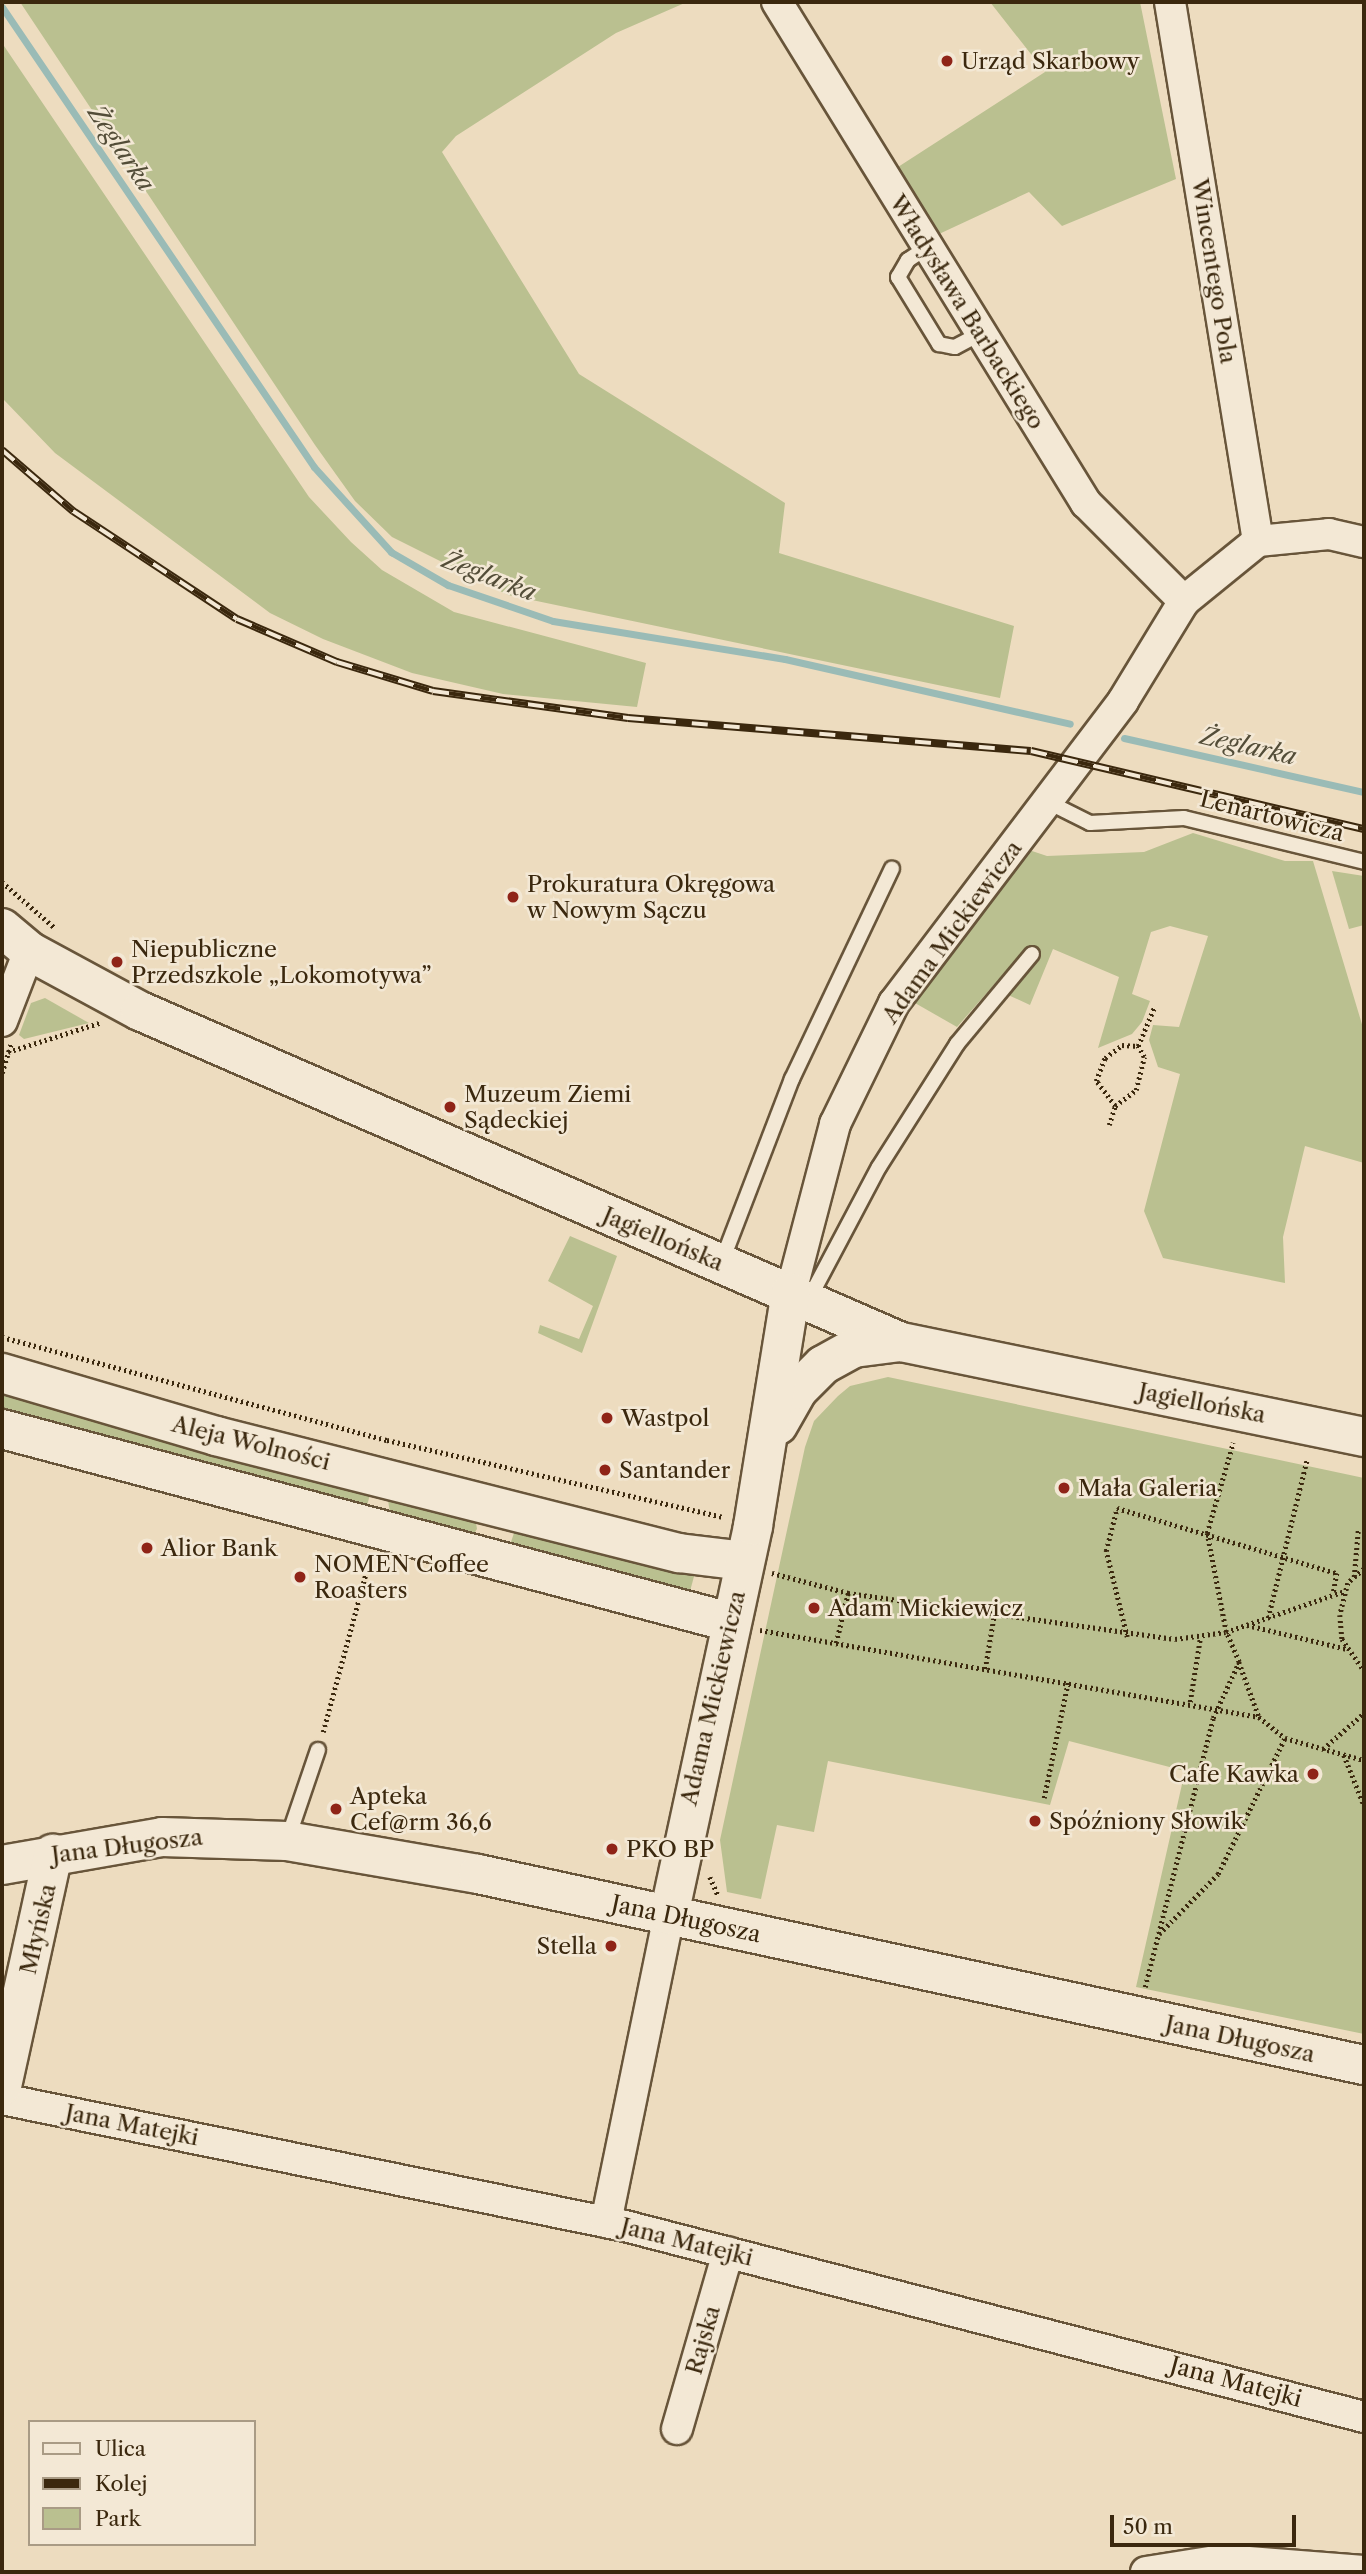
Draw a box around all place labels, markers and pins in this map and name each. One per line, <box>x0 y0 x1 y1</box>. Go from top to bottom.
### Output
place label: Urząd Skarbowy <box>961 47 1140 75</box>
marker: Urząd Skarbowy <box>939 53 955 69</box>
place label: Prokuratura Okręgowa w Nowym Sączu <box>527 870 775 924</box>
marker: Prokuratura Okręgowa w Nowym Sączu <box>505 889 521 905</box>
place label: Niepubliczne Przedszkole „Lokomotywa” <box>131 935 432 989</box>
marker: Niepubliczne Przedszkole „Lokomotywa” <box>109 954 125 970</box>
place label: Muzeum Ziemi Sądeckiej <box>464 1080 631 1134</box>
marker: Muzeum Ziemi Sądeckiej <box>442 1099 458 1115</box>
place label: Wastpol <box>621 1404 709 1432</box>
marker: Wastpol <box>599 1410 615 1426</box>
place label: Santander <box>619 1456 730 1484</box>
marker: Santander <box>597 1462 613 1478</box>
place label: Mała Galeria <box>1078 1474 1218 1502</box>
marker: Mała Galeria <box>1056 1480 1072 1496</box>
place label: Alior Bank <box>161 1534 278 1562</box>
marker: Alior Bank <box>139 1540 155 1556</box>
place label: NOMEN Coffee Roasters <box>314 1550 489 1604</box>
marker: NOMEN Coffee Roasters <box>292 1569 308 1585</box>
place label: Adam Mickiewicz <box>828 1594 1023 1622</box>
marker: Adam Mickiewicz <box>806 1600 822 1616</box>
place label: Cafe Kawka <box>1169 1760 1299 1788</box>
marker: Cafe Kawka <box>1305 1766 1321 1782</box>
place label: Apteka Cef@rm 36,6 <box>350 1782 492 1836</box>
marker: Apteka Cef@rm 36,6 <box>328 1801 344 1817</box>
place label: Spóźniony Słowik <box>1049 1807 1245 1835</box>
marker: Spóźniony Słowik <box>1027 1813 1043 1829</box>
place label: PKO BP <box>626 1835 714 1863</box>
marker: PKO BP <box>604 1841 620 1857</box>
place label: Stella <box>536 1932 597 1960</box>
marker: Stella <box>603 1938 619 1954</box>

